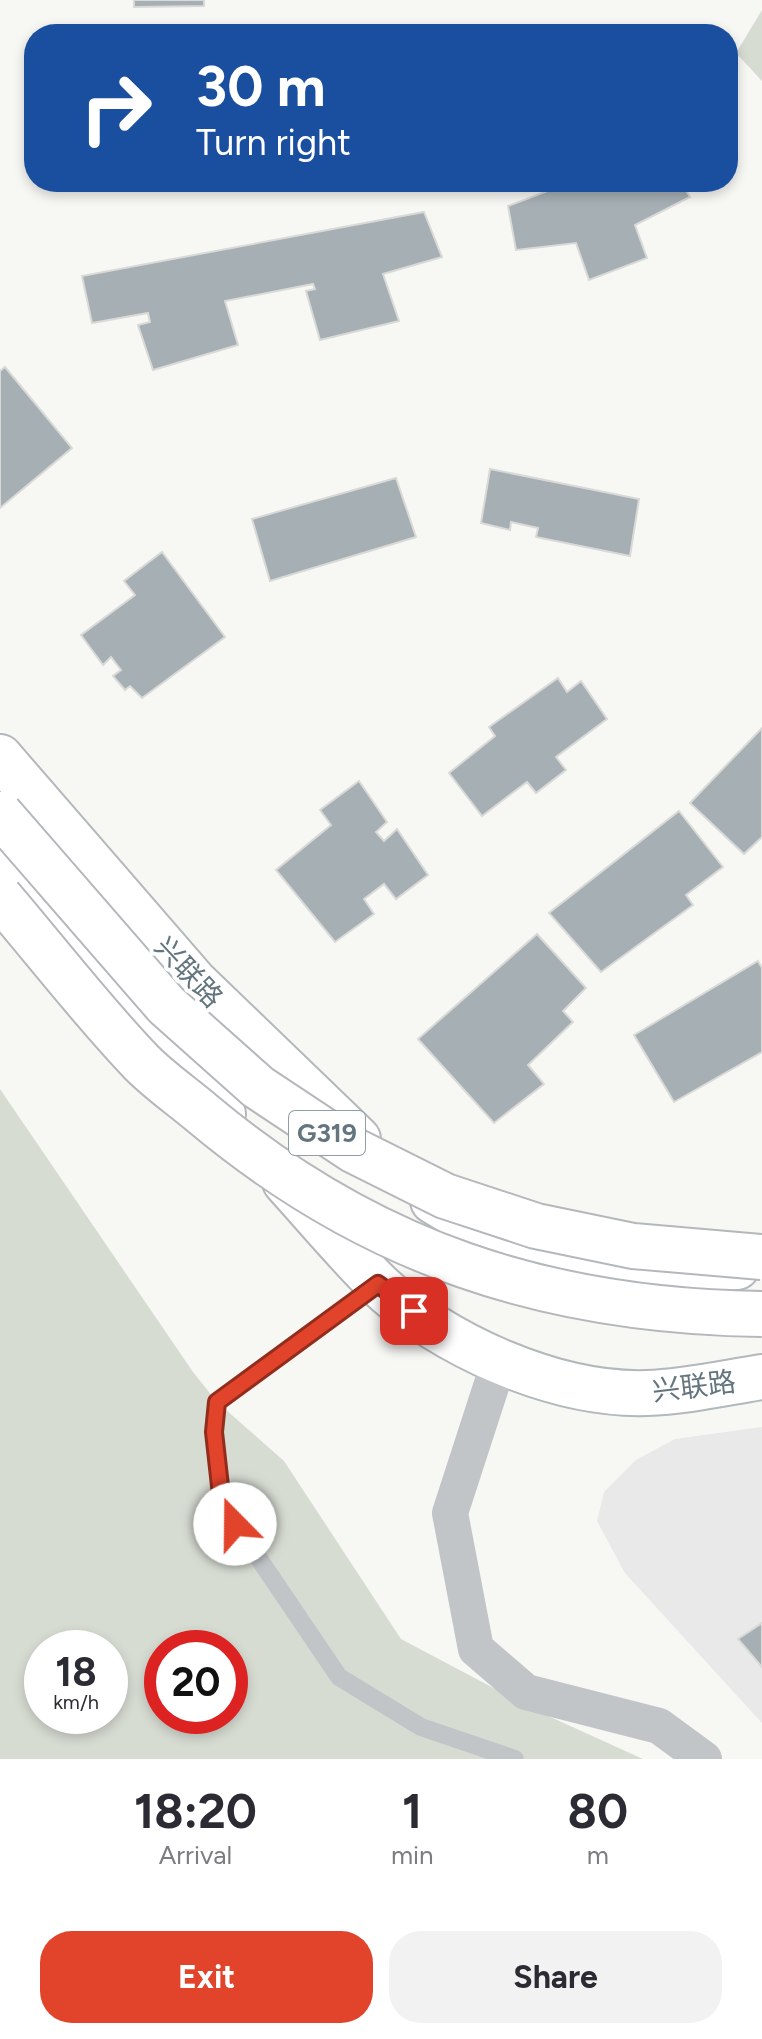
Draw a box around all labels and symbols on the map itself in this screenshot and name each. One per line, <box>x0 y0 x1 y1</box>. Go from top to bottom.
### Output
street label: 兴联路 <box>148 930 230 1014</box>
road number: G319 <box>289 1111 365 1155</box>
pin <box>380 1277 448 1345</box>
street label: 兴联路 <box>650 1364 738 1408</box>
position arrow <box>193 1482 277 1566</box>
speed limit sign: 20 <box>144 1630 248 1734</box>

